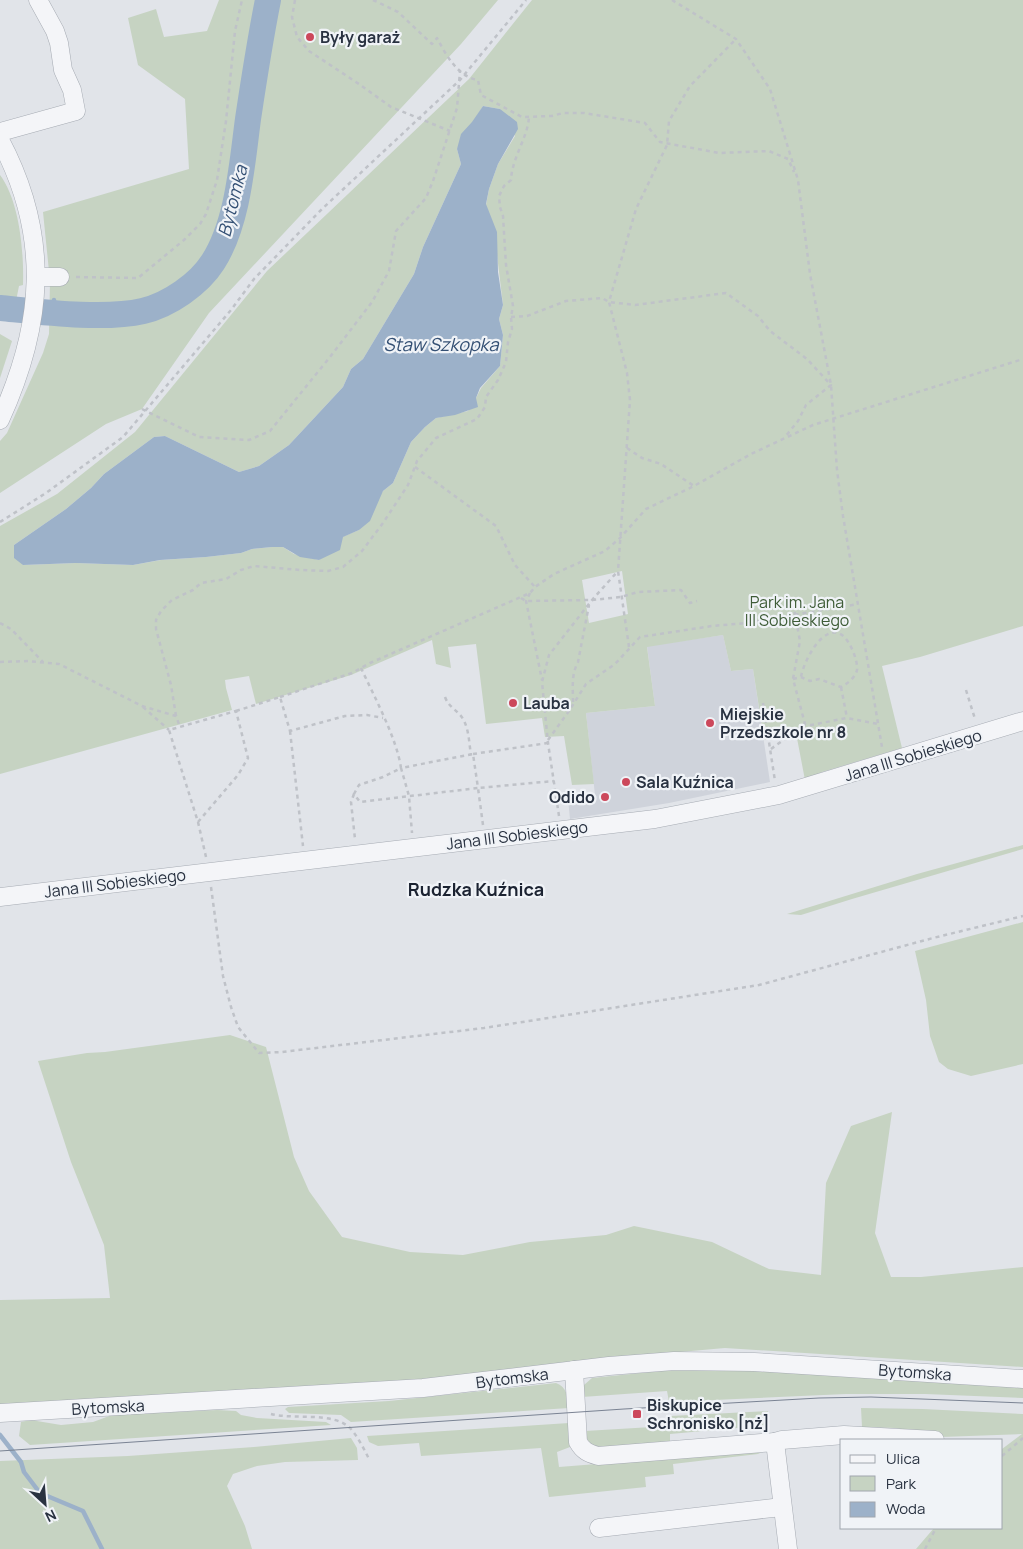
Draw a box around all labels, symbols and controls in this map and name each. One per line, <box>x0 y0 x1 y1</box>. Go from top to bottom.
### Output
place label: Były garaż <box>320 26 400 48</box>
marker: Były garaż <box>304 31 316 43</box>
water label: Bytomka <box>212 162 253 239</box>
water label: Staw Szkopka <box>384 332 499 356</box>
park label: Park im. Jana III Sobieskiego <box>745 591 849 631</box>
place label: Lauba <box>523 692 570 714</box>
marker: Lauba <box>507 697 519 709</box>
place label: Miejskie Przedszkole nr 8 <box>720 703 846 743</box>
marker: Miejskie Przedszkole nr 8 <box>704 717 716 729</box>
street label: Jana III Sobieskiego <box>842 724 984 786</box>
place label: Sala Kuźnica <box>636 771 734 793</box>
marker: Sala Kuźnica <box>620 776 632 788</box>
place label: Odido <box>549 786 595 808</box>
marker: Odido <box>599 791 611 803</box>
street label: Jana III Sobieskiego <box>445 815 589 855</box>
street label: Jana III Sobieskiego <box>43 863 187 903</box>
district label: Rudzka Kuźnica <box>408 877 544 901</box>
street label: Bytomska <box>878 1358 952 1386</box>
street label: Bytomska <box>474 1363 550 1393</box>
street label: Bytomska <box>71 1394 145 1420</box>
place label: Biskupice Schronisko [nż] <box>647 1394 770 1434</box>
marker: Biskupice Schronisko [nż] <box>631 1408 643 1420</box>
legend <box>840 1439 1003 1529</box>
text: Ulica <box>886 1448 920 1469</box>
text: Park <box>886 1473 916 1494</box>
north arrow <box>20 1479 70 1529</box>
text: Woda <box>886 1498 925 1519</box>
text: N <box>42 1505 60 1527</box>

